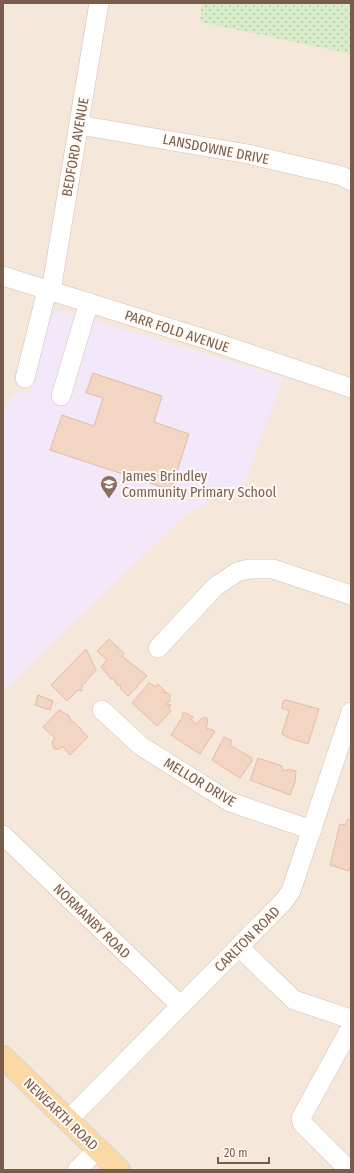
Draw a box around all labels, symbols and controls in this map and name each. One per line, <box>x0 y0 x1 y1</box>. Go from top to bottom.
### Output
street label: BEDFORD AVENUE <box>58 96 93 198</box>
street label: LANSDOWNE DRIVE <box>161 131 271 168</box>
street label: PARR FOLD AVENUE <box>122 307 232 357</box>
place label: James Brindley Community Primary School <box>122 468 277 501</box>
school or university icon: James Brindley Community Primary School <box>99 474 119 499</box>
street label: MELLOR DRIVE <box>161 754 239 811</box>
street label: NORMANBY ROAD <box>50 881 134 962</box>
street label: CARLTON ROAD <box>211 903 284 976</box>
street label: NEWEARTH ROAD <box>20 1075 101 1154</box>
scale bar <box>218 1139 269 1165</box>
text: 20 m <box>224 1146 248 1160</box>

